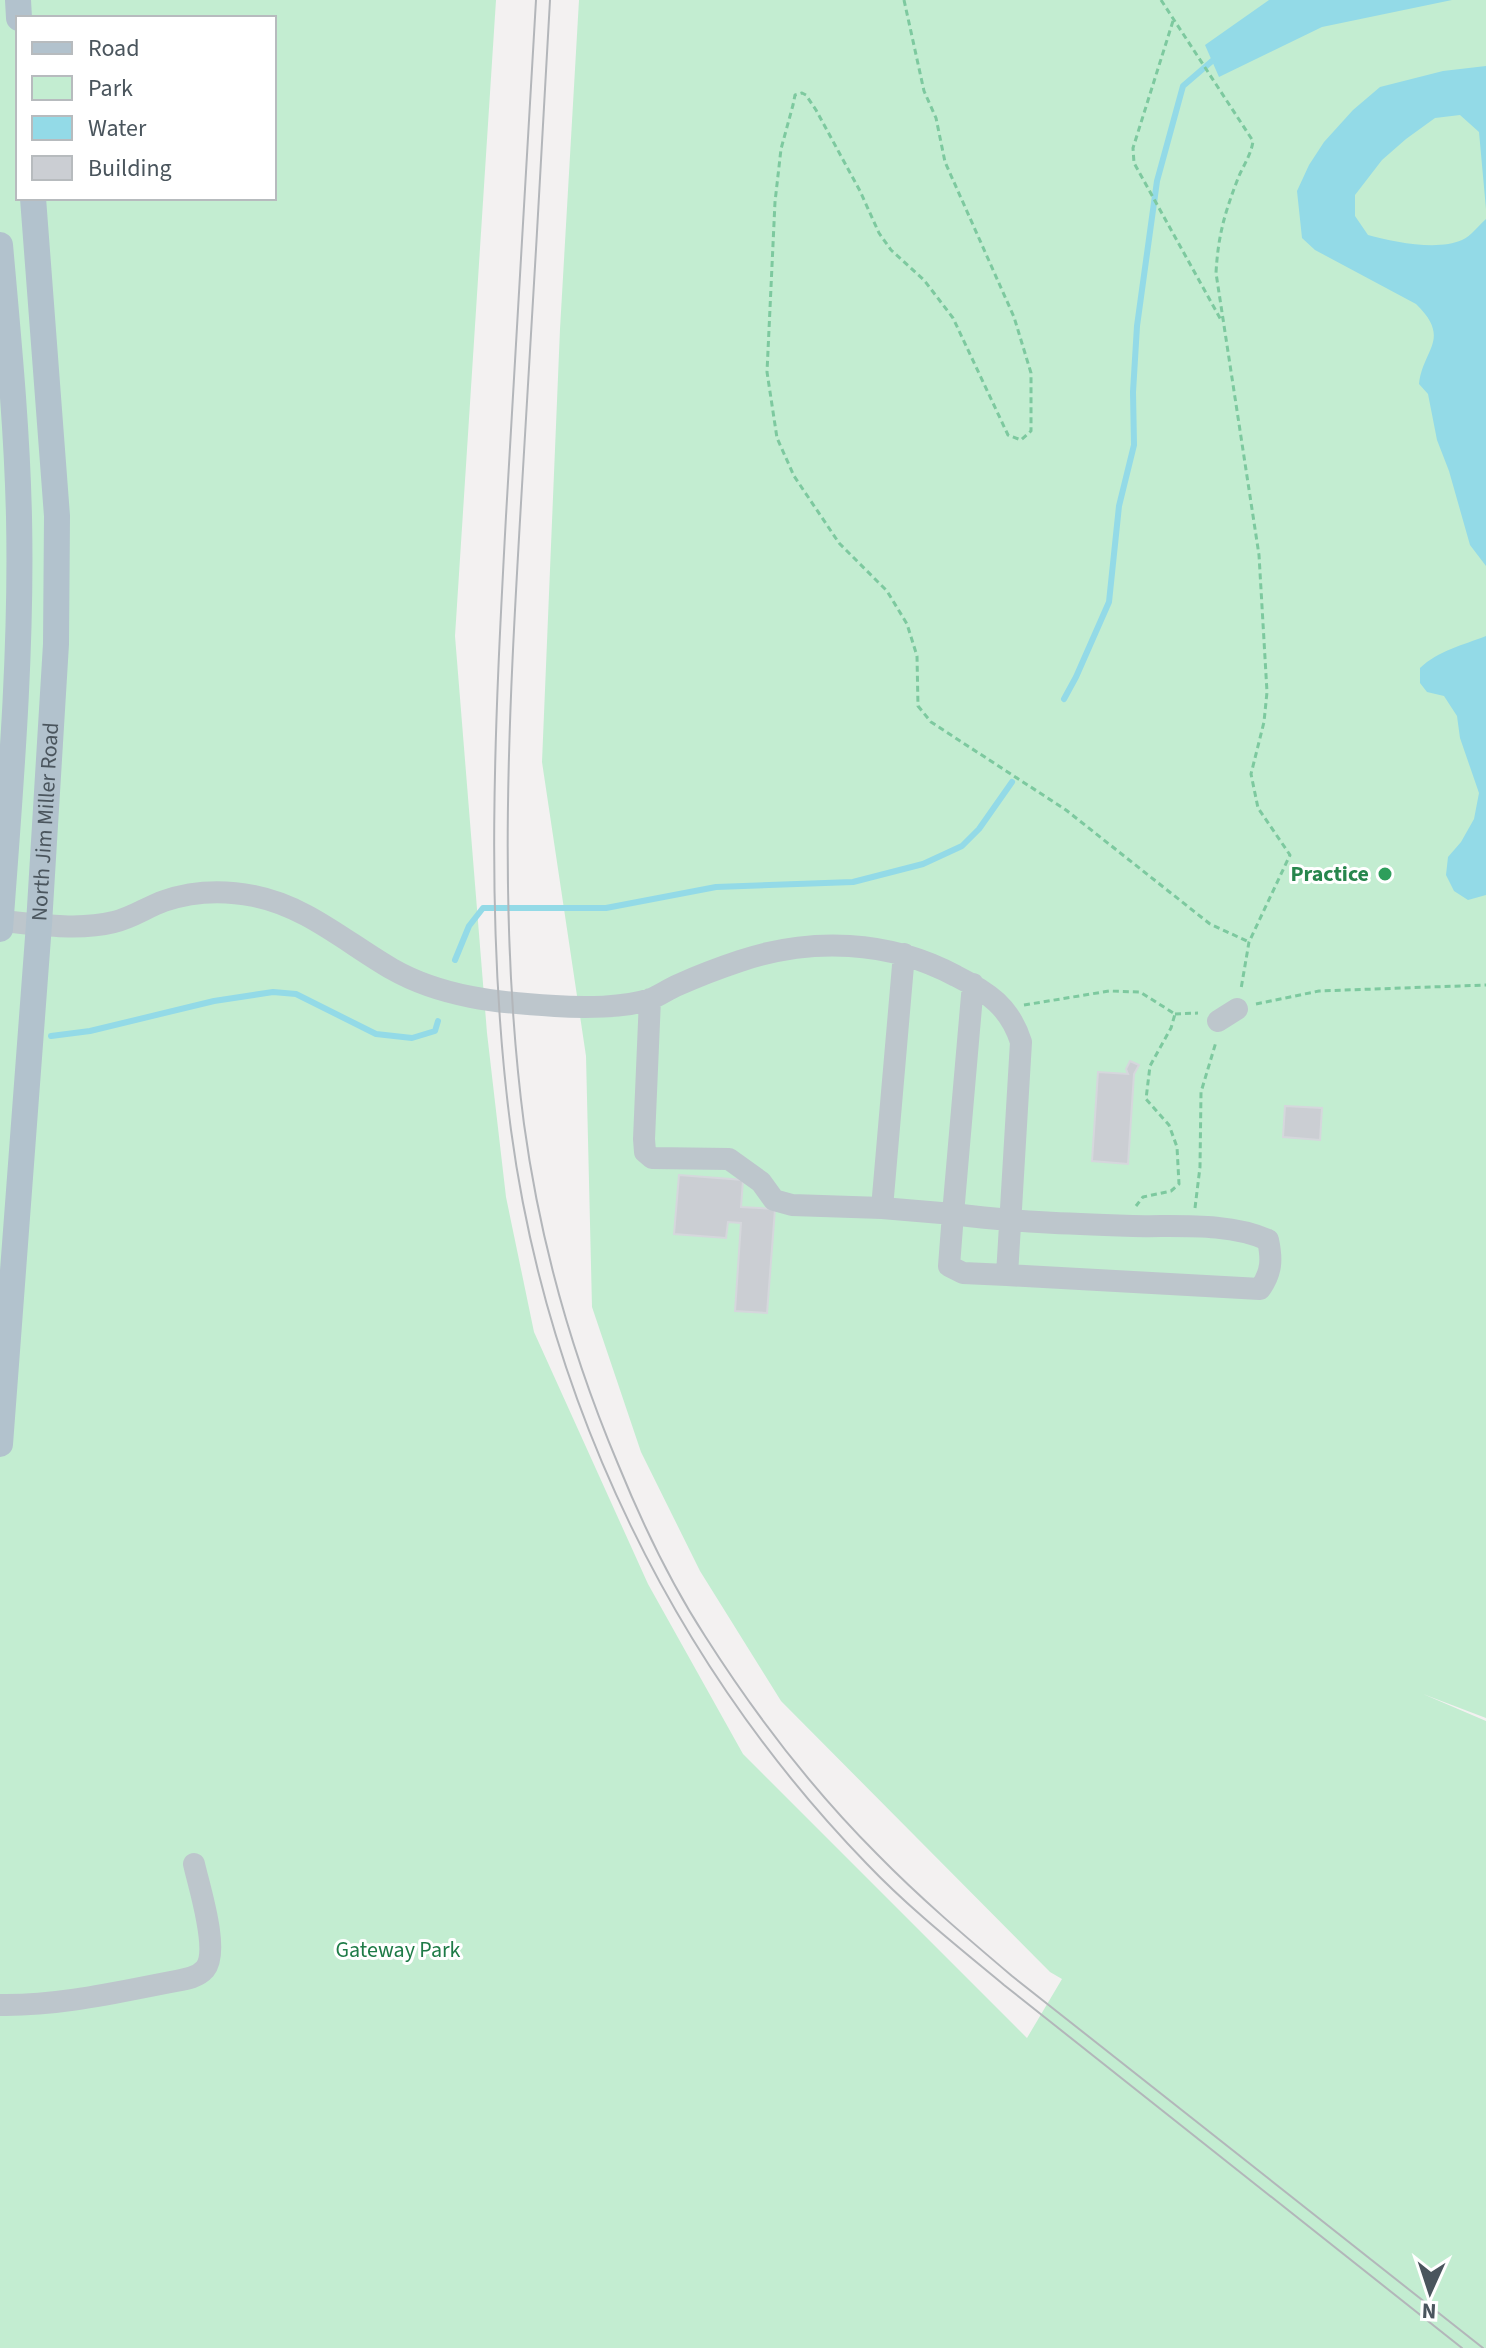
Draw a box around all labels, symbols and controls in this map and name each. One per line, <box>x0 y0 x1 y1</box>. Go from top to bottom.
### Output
legend <box>16 16 276 200</box>
text: Road <box>88 31 140 66</box>
text: Park <box>88 71 133 106</box>
text: Water <box>88 111 147 146</box>
text: Building <box>88 151 172 186</box>
street label: North Jim Miller Road <box>23 721 67 922</box>
place label: Practice <box>1290 858 1369 890</box>
marker: Practice <box>1376 865 1394 883</box>
park label: Gateway Park <box>335 1934 461 1966</box>
north arrow <box>1390 2252 1470 2332</box>
text: N <box>1421 2295 1437 2327</box>

